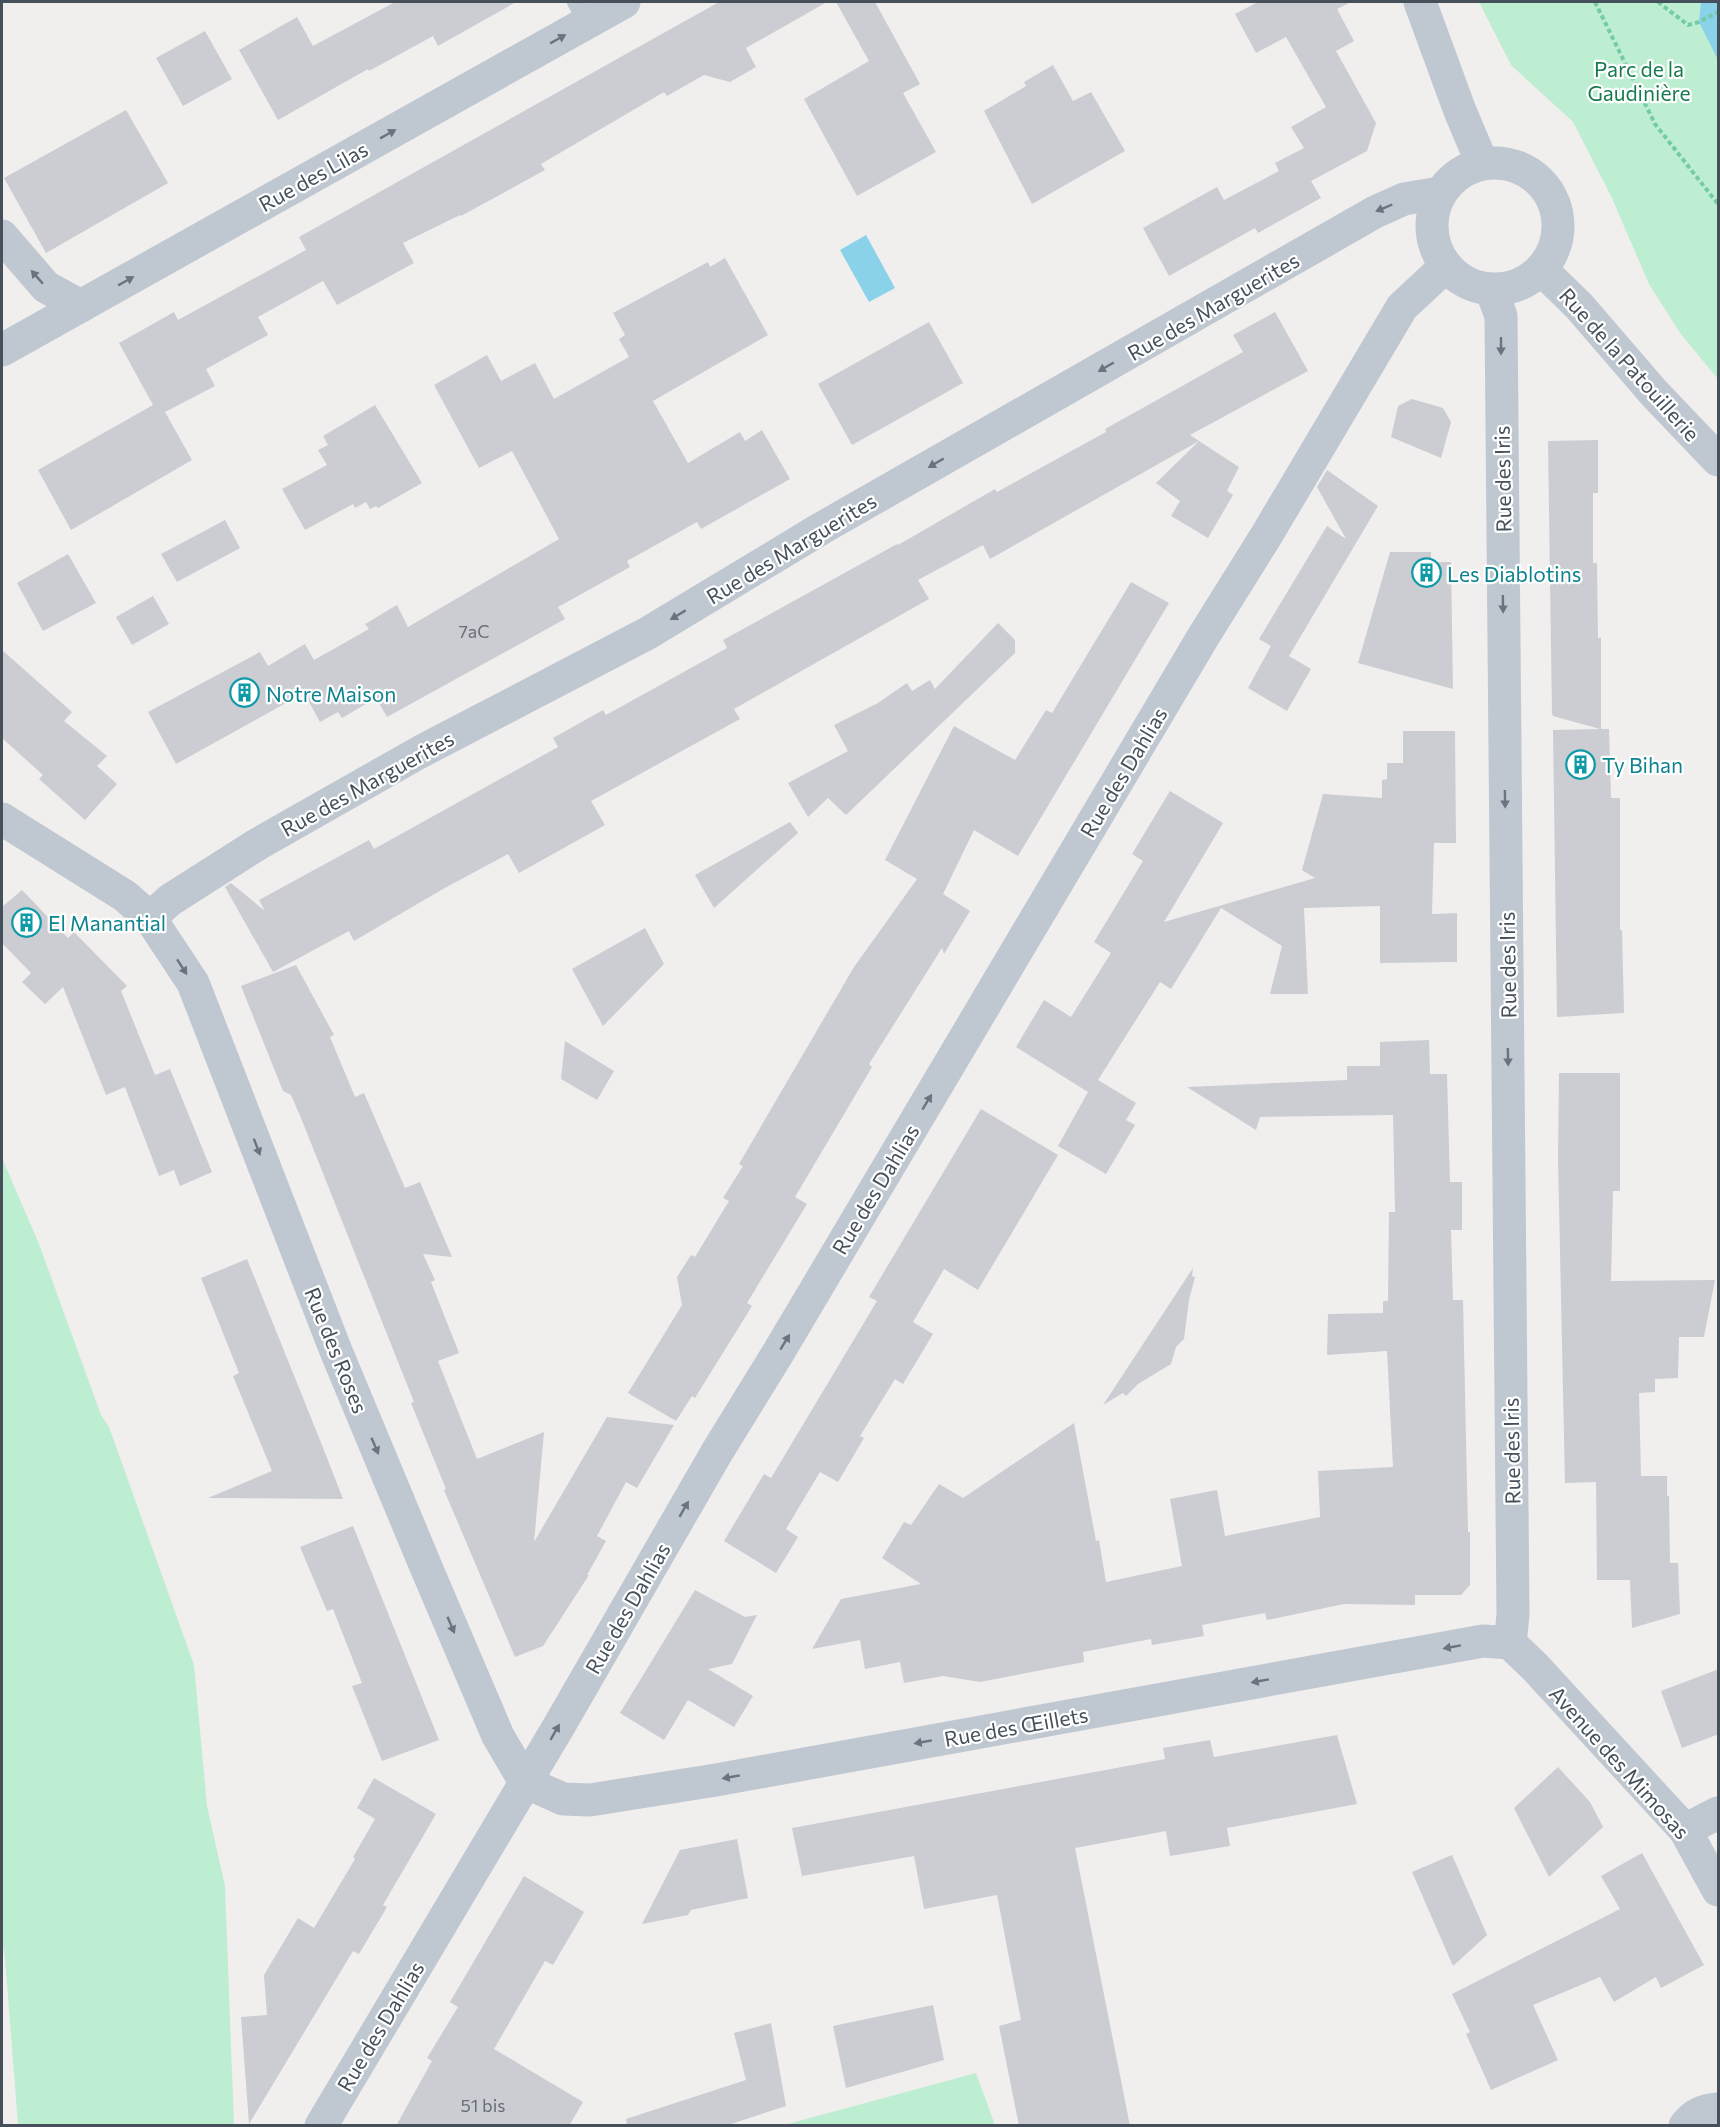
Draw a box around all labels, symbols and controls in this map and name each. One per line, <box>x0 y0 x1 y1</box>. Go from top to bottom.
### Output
one-way arrow <box>550 34 567 44</box>
park label: Parc de la Gaudinière <box>1587 56 1691 105</box>
one-way arrow <box>379 129 396 139</box>
street label: Rue des Lilas <box>254 136 372 216</box>
one-way arrow <box>1375 203 1393 213</box>
street label: Rue des Marguerites <box>1123 247 1303 365</box>
one-way arrow <box>31 270 44 285</box>
one-way arrow <box>118 276 135 286</box>
street label: Rue de la Patouillerie <box>1555 282 1705 446</box>
one-way arrow <box>1496 337 1506 356</box>
one-way arrow <box>1097 362 1114 372</box>
street label: Rue des Iris <box>1489 425 1515 533</box>
one-way arrow <box>928 458 944 469</box>
street label: Rue des Marguerites <box>701 487 881 609</box>
building icon: Les Diablotins <box>1410 557 1442 589</box>
place label: Les Diablotins <box>1447 561 1581 586</box>
one-way arrow <box>1498 594 1508 613</box>
one-way arrow <box>670 610 686 621</box>
house number: 7aC <box>459 620 489 642</box>
building icon: Notre Maison <box>229 677 261 709</box>
place label: Notre Maison <box>266 681 396 706</box>
street label: Rue des Dahlias <box>1074 702 1172 842</box>
street label: Rue des Marguerites <box>276 725 458 841</box>
building icon: Ty Bihan <box>1565 748 1597 780</box>
place label: Ty Bihan <box>1602 752 1683 777</box>
one-way arrow <box>1500 789 1510 808</box>
building icon: El Manantial <box>11 906 43 938</box>
place label: El Manantial <box>48 910 166 935</box>
street label: Rue des Iris <box>1494 911 1520 1019</box>
one-way arrow <box>176 959 188 975</box>
one-way arrow <box>1503 1047 1513 1066</box>
one-way arrow <box>922 1093 932 1110</box>
street label: Rue des Dahlias <box>826 1119 924 1259</box>
one-way arrow <box>252 1138 262 1156</box>
street label: Rue des Roses <box>300 1283 374 1417</box>
one-way arrow <box>780 1333 790 1350</box>
street label: Rue des Iris <box>1498 1397 1524 1505</box>
one-way arrow <box>370 1437 380 1455</box>
one-way arrow <box>679 1501 690 1517</box>
street label: Rue des Dahlias <box>579 1538 675 1678</box>
one-way arrow <box>446 1617 455 1634</box>
one-way arrow <box>1442 1643 1461 1652</box>
one-way arrow <box>1250 1677 1269 1686</box>
street label: Avenue des Mimosas <box>1545 1680 1695 1844</box>
street label: Rue des Œillets <box>942 1701 1090 1751</box>
one-way arrow <box>550 1723 560 1740</box>
one-way arrow <box>914 1738 933 1747</box>
one-way arrow <box>722 1773 741 1782</box>
street label: Rue des Dahlias <box>331 1956 429 2096</box>
house number: 51 bis <box>461 2094 505 2116</box>

